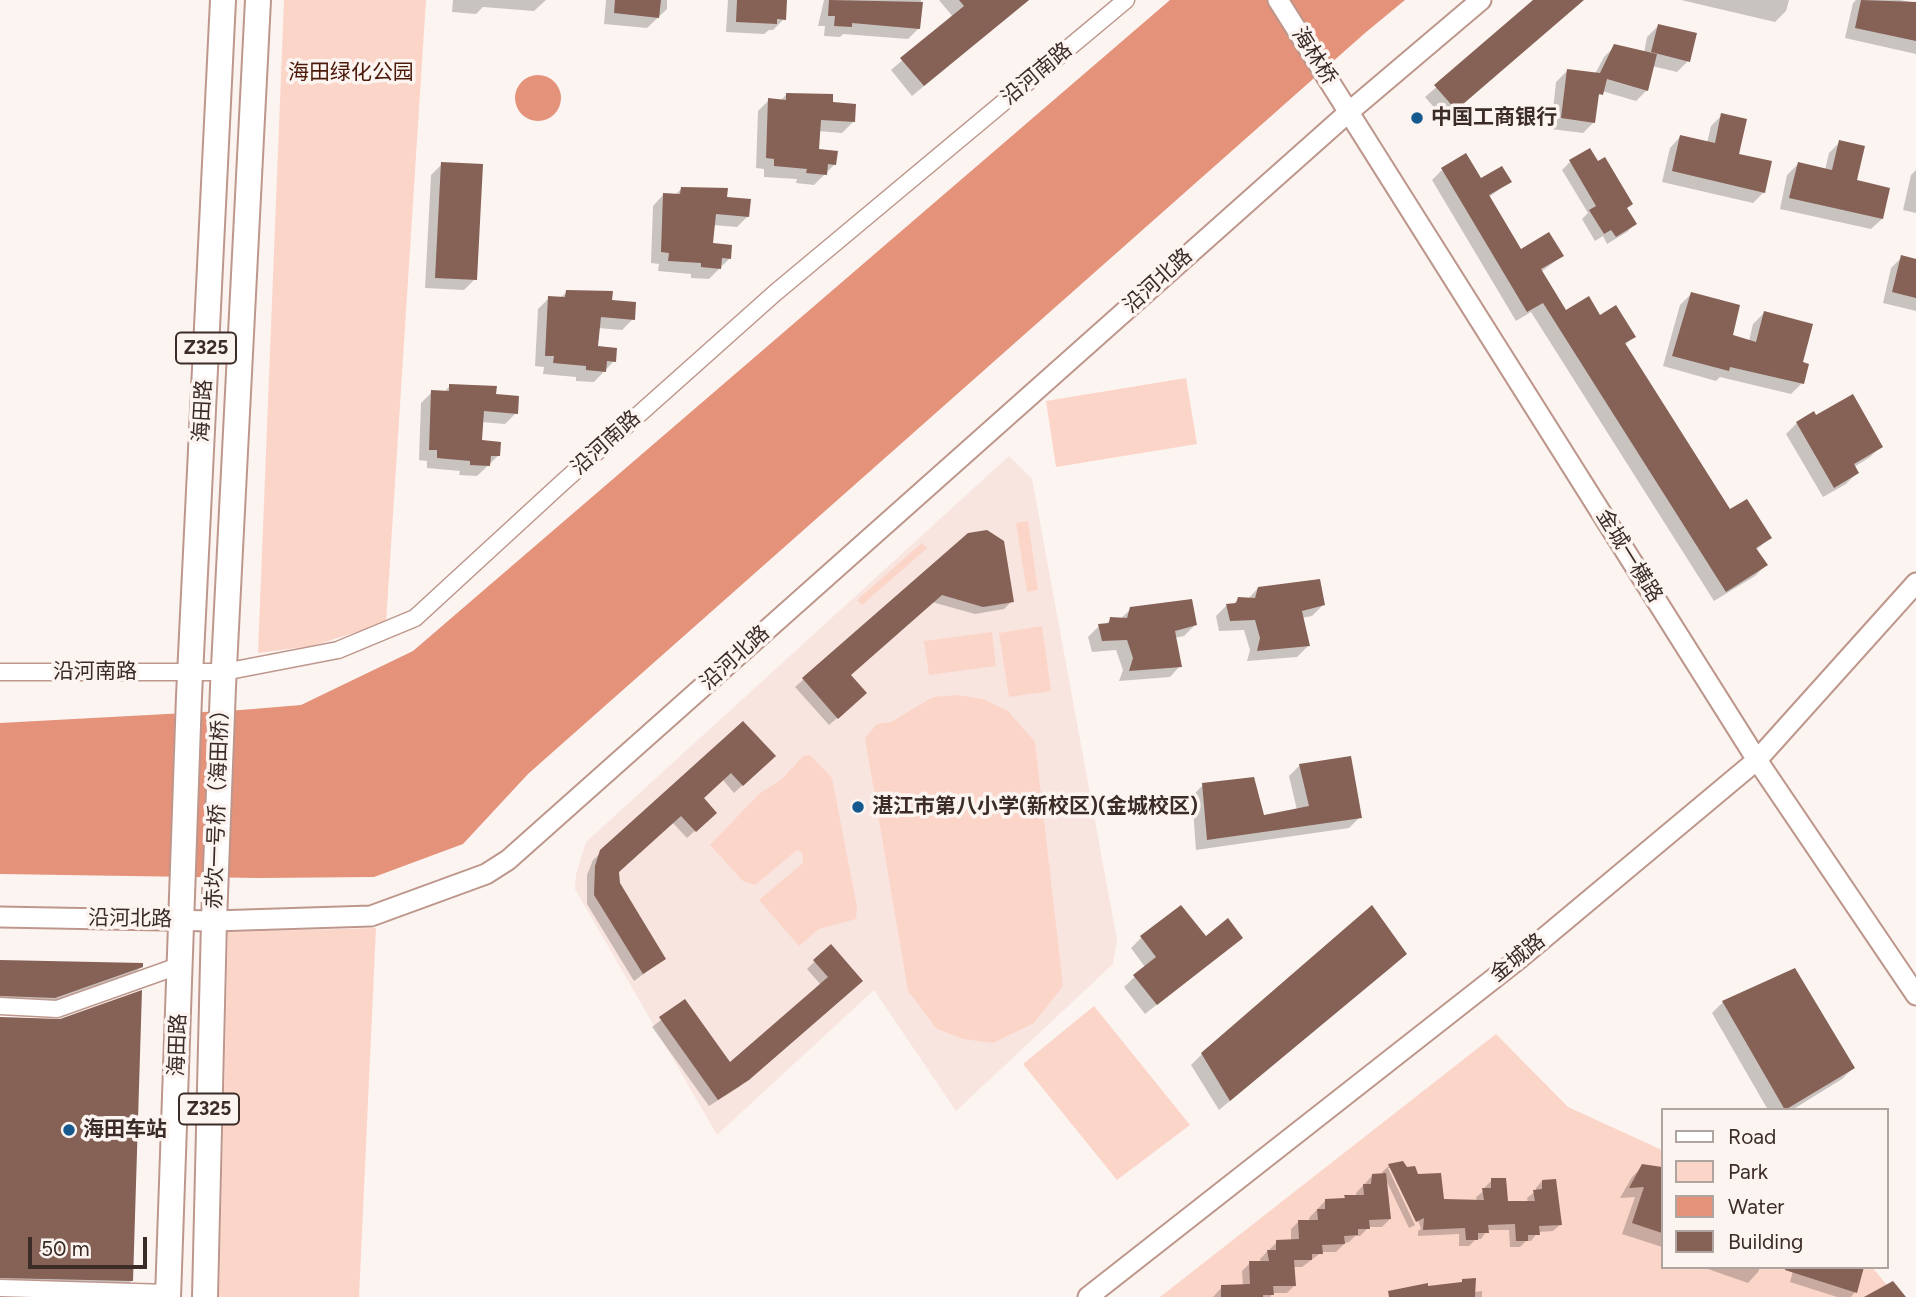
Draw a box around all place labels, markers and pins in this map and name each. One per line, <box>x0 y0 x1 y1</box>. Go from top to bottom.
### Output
place label: 中国工商银行 <box>1431 105 1557 131</box>
marker: 中国工商银行 <box>1409 110 1425 126</box>
place label: 湛江市第八小学(新校区)(金城校区) <box>872 794 1198 820</box>
marker: 湛江市第八小学(新校区)(金城校区) <box>850 799 866 815</box>
place label: 海田车站 <box>83 1117 167 1143</box>
marker: 海田车站 <box>61 1122 77 1138</box>

